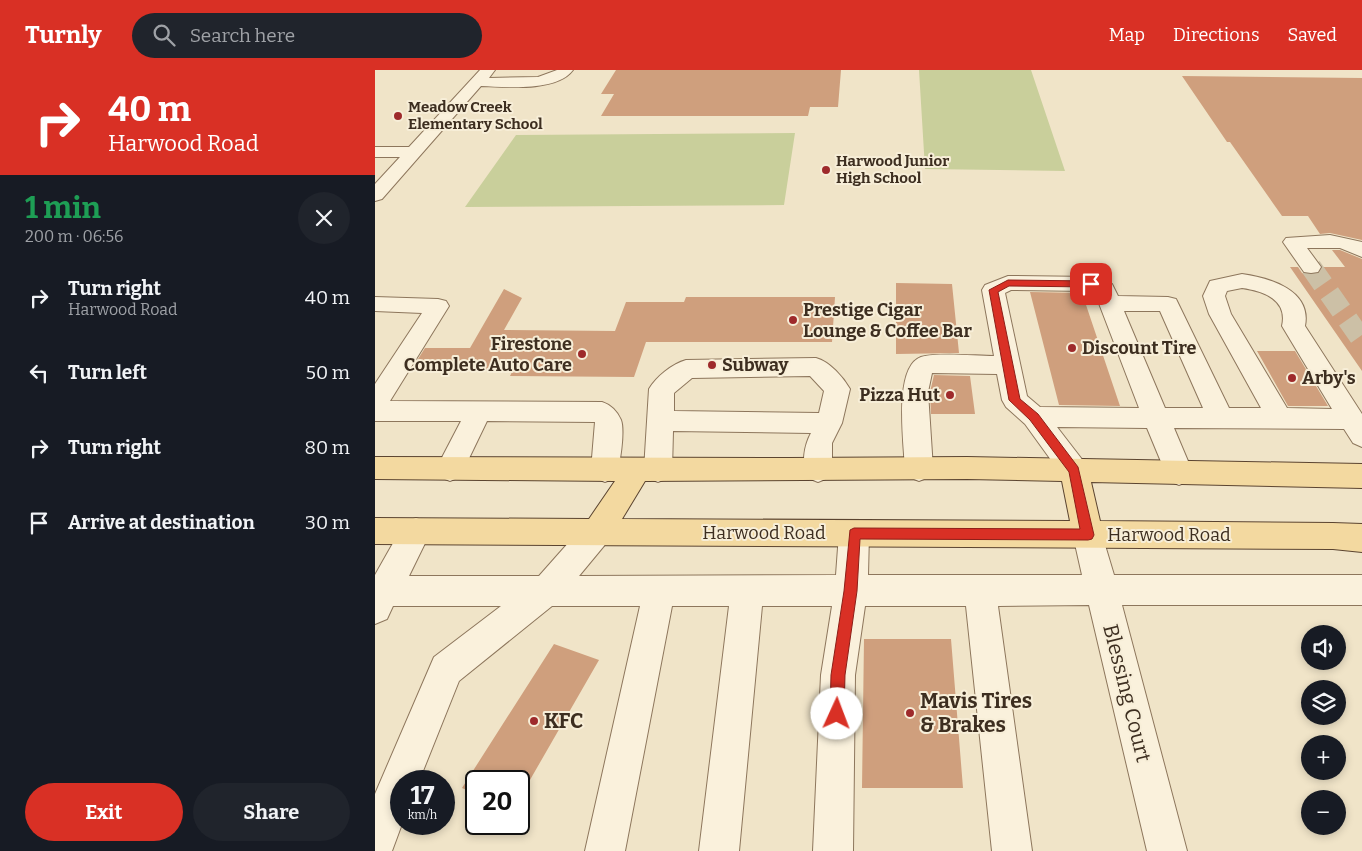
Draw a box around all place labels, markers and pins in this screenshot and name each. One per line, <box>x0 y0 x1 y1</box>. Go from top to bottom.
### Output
place label: Meadow Creek Elementary School <box>408 98 543 133</box>
marker: Meadow Creek Elementary School <box>392 110 404 122</box>
place label: Harwood Junior High School <box>836 152 949 187</box>
marker: Harwood Junior High School <box>820 164 832 176</box>
pin <box>1070 263 1112 305</box>
place label: Prestige Cigar Lounge & Coffee Bar <box>803 299 972 342</box>
marker: Prestige Cigar Lounge & Coffee Bar <box>787 314 799 326</box>
place label: Firestone Complete Auto Care <box>404 333 572 376</box>
place label: Discount Tire <box>1082 337 1197 359</box>
marker: Discount Tire <box>1066 342 1078 354</box>
marker: Firestone Complete Auto Care <box>576 348 588 360</box>
place label: Subway <box>722 354 790 376</box>
marker: Subway <box>706 359 718 371</box>
place label: Arby's <box>1302 367 1356 389</box>
marker: Arby's <box>1286 372 1298 384</box>
place label: Pizza Hut <box>859 384 940 406</box>
marker: Pizza Hut <box>944 389 956 401</box>
place label: Mavis Tires & Brakes <box>920 688 1032 738</box>
marker: Mavis Tires & Brakes <box>904 707 916 719</box>
place label: KFC <box>544 708 583 734</box>
marker: KFC <box>528 715 540 727</box>

